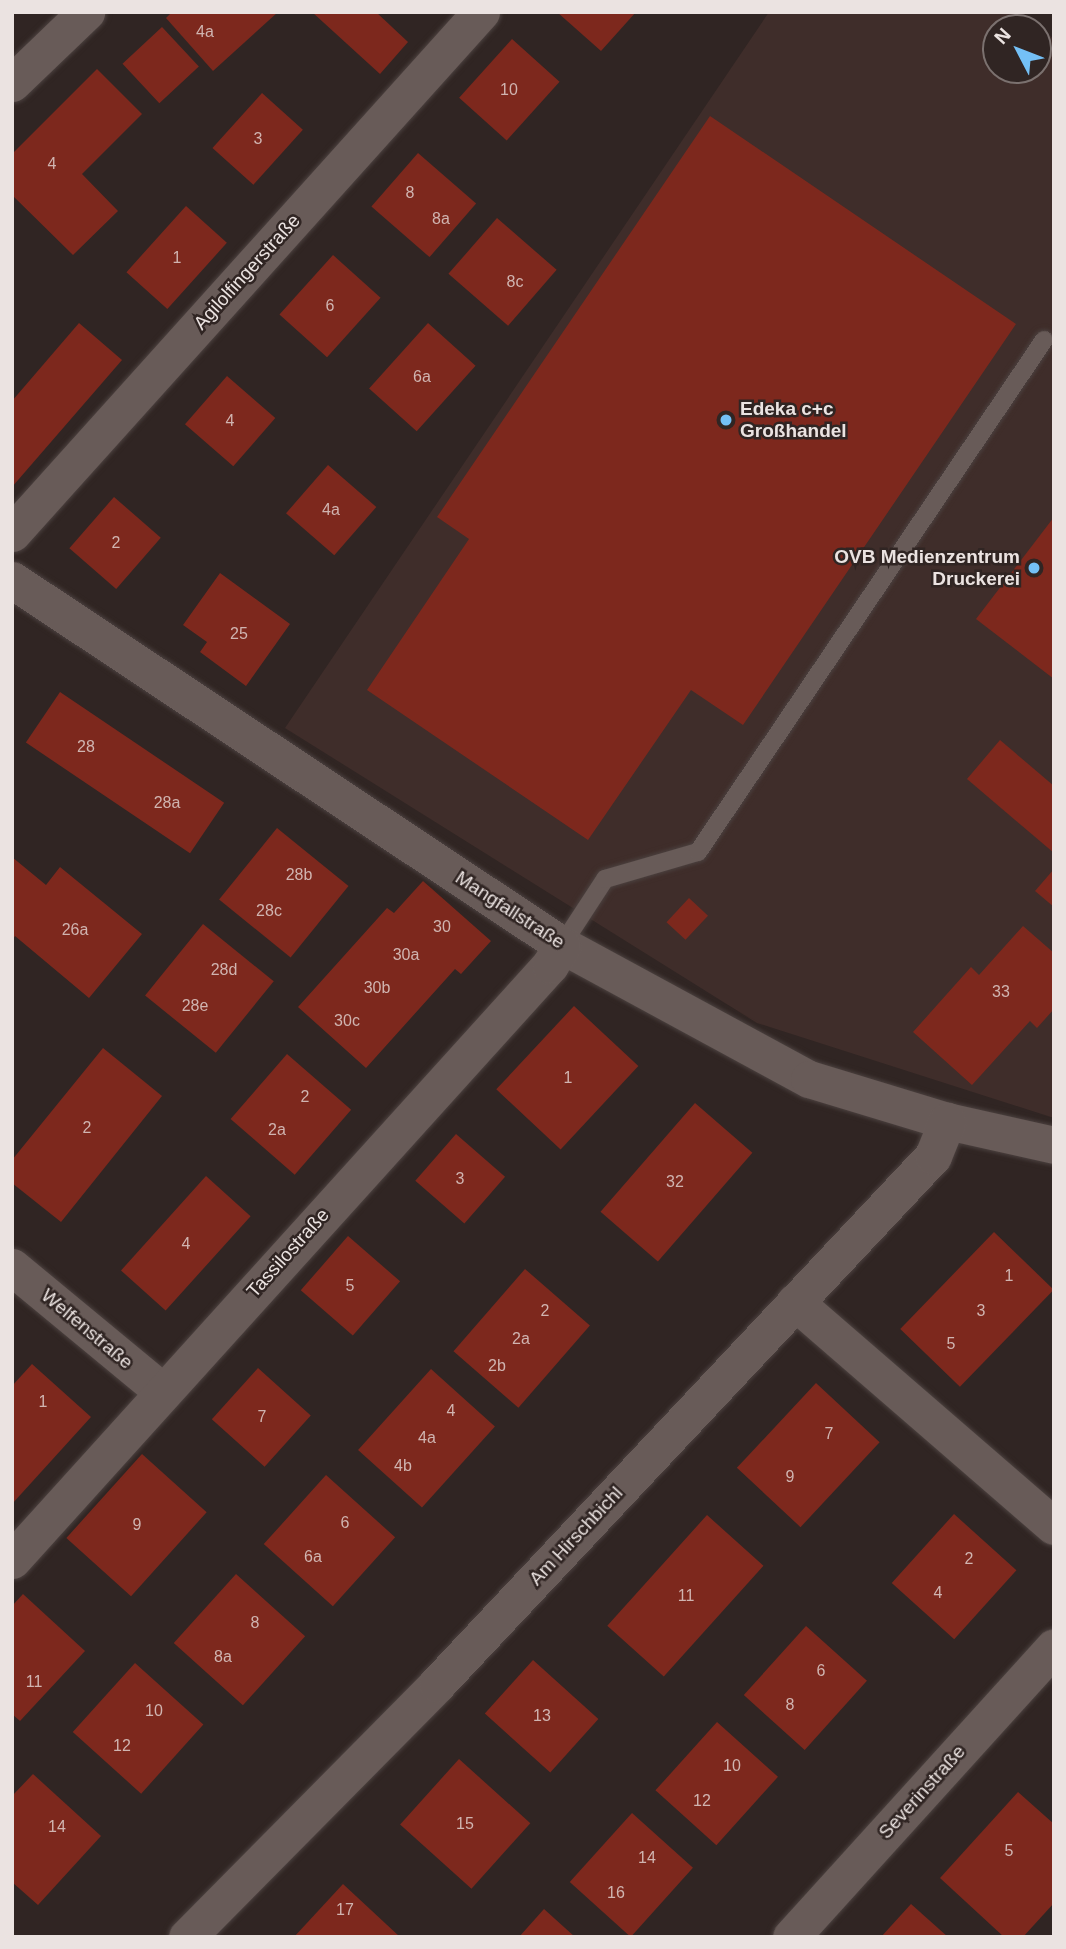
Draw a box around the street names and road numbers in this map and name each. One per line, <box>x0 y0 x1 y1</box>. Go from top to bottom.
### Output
street label: Agilolfingerstraße <box>189 209 305 335</box>
street label: Mangfallstraße <box>451 866 569 954</box>
street label: Tassilostraße <box>242 1204 334 1302</box>
street label: Welfenstraße <box>37 1284 137 1374</box>
street label: Am Hirschbichl <box>524 1482 628 1590</box>
street label: Severinstraße <box>874 1740 970 1844</box>

